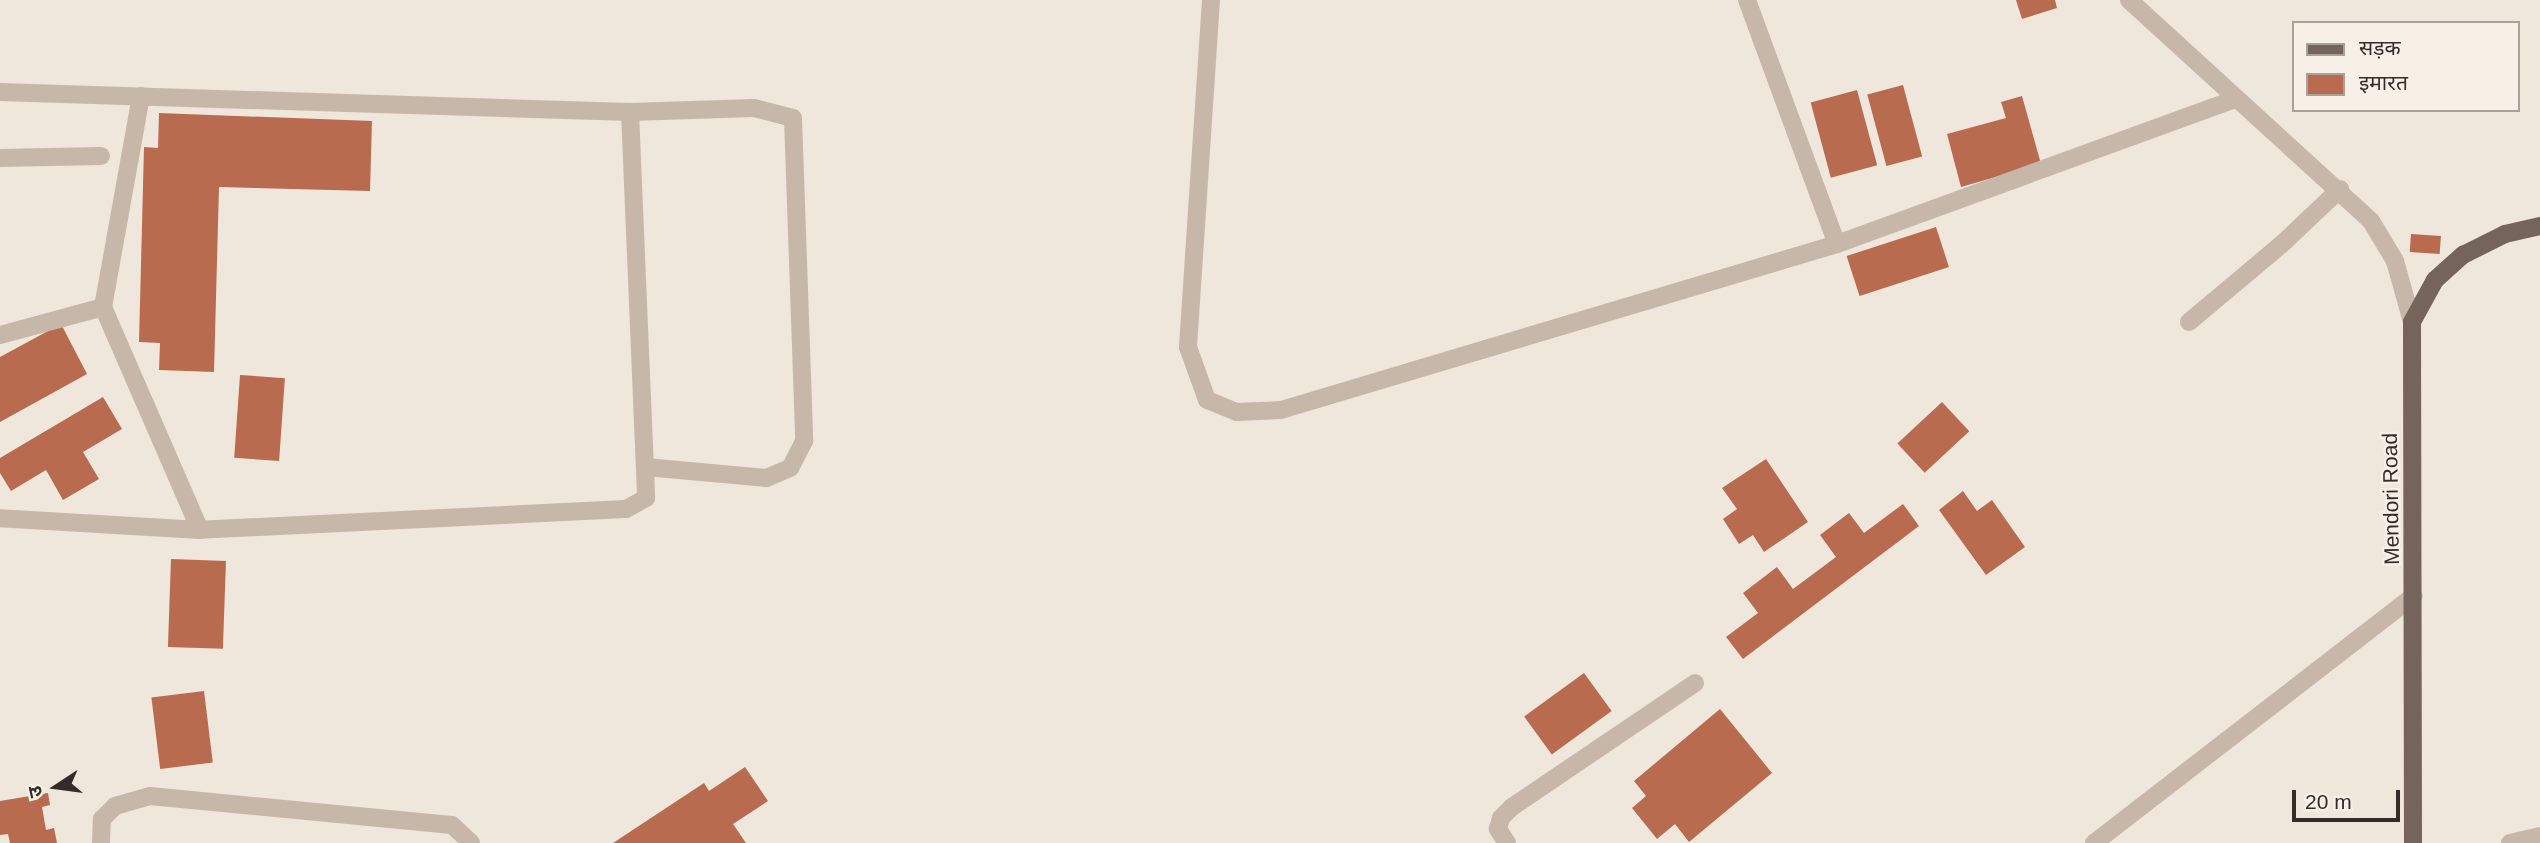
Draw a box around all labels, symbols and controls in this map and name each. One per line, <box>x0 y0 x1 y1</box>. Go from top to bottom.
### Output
legend <box>2292 21 2519 112</box>
text: सड़क <box>2359 36 2401 59</box>
text: इमारत <box>2359 71 2408 94</box>
street label: Mendori Road <box>2377 433 2405 565</box>
north arrow <box>21 752 91 822</box>
scale bar <box>2295 776 2404 820</box>
text: उ <box>24 784 47 800</box>
text: 20 m <box>2305 790 2352 813</box>

